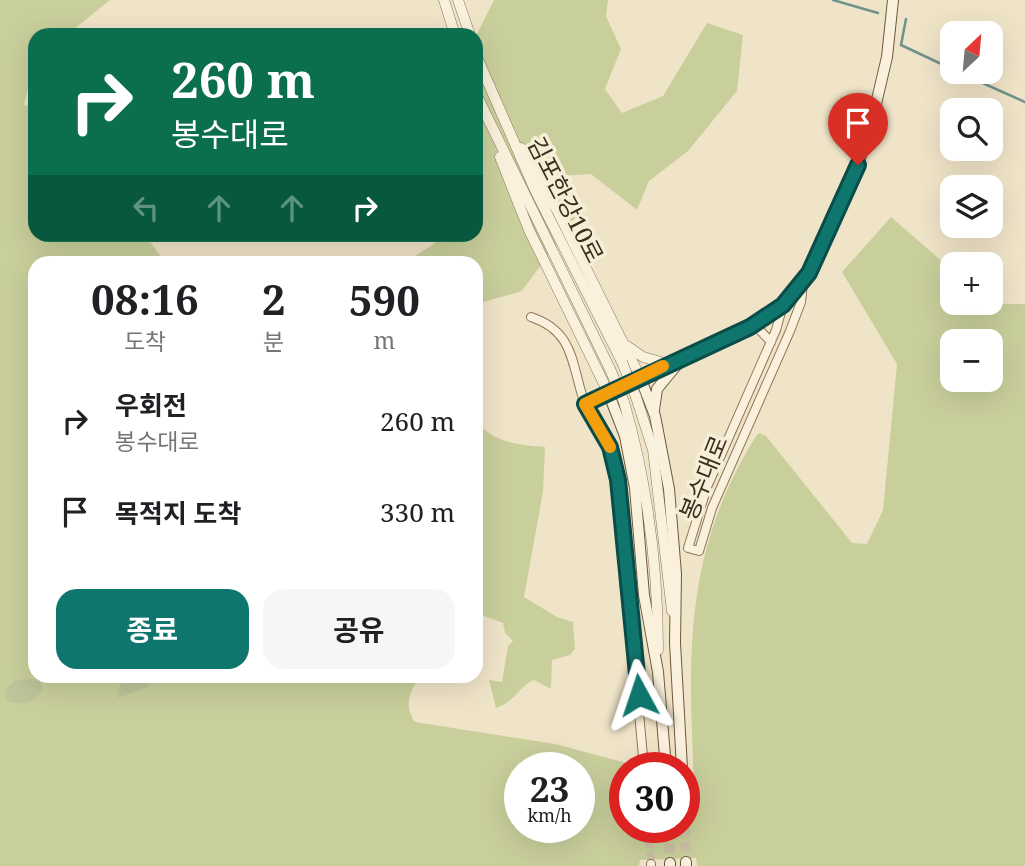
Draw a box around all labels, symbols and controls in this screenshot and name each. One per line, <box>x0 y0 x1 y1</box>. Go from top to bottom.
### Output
north arrow <box>940 21 1003 84</box>
map controls <box>940 21 1003 392</box>
text: 260 m <box>171 46 315 112</box>
icon: right <box>56 56 147 147</box>
pin <box>828 93 888 165</box>
button: search <box>940 98 1003 161</box>
icon: arrive <box>839 104 877 142</box>
text: 봉수대로 <box>171 112 289 155</box>
street label: 김포한강10로 <box>520 131 612 268</box>
button: layers <box>940 175 1003 238</box>
icon: left <box>127 189 165 227</box>
icon: ahead <box>200 189 238 227</box>
icon: ahead <box>273 189 311 227</box>
icon: right <box>346 189 384 227</box>
button: + <box>940 252 1003 315</box>
text: 08:16 <box>91 270 199 327</box>
text: 2 <box>262 270 286 327</box>
text: 590 <box>349 271 420 328</box>
text: m <box>373 324 395 356</box>
text: 도착 <box>124 325 166 357</box>
text: 분 <box>263 325 284 357</box>
button: − <box>940 329 1003 392</box>
text: 우회전 <box>115 387 187 423</box>
icon: right <box>56 402 94 440</box>
text: 260 m <box>380 403 455 439</box>
text: 봉수대로 <box>115 425 200 457</box>
street label: 봉수대로 <box>671 430 734 525</box>
icon: arrive <box>56 493 94 531</box>
text: 330 m <box>380 494 455 530</box>
text: 목적지 도착 <box>115 495 241 531</box>
button: 종료 <box>56 589 249 669</box>
button: 공유 <box>263 589 455 669</box>
position arrow <box>602 658 676 732</box>
speed limit sign: 30 <box>609 752 700 843</box>
text: 23 <box>530 765 569 812</box>
text: km/h <box>527 803 572 827</box>

